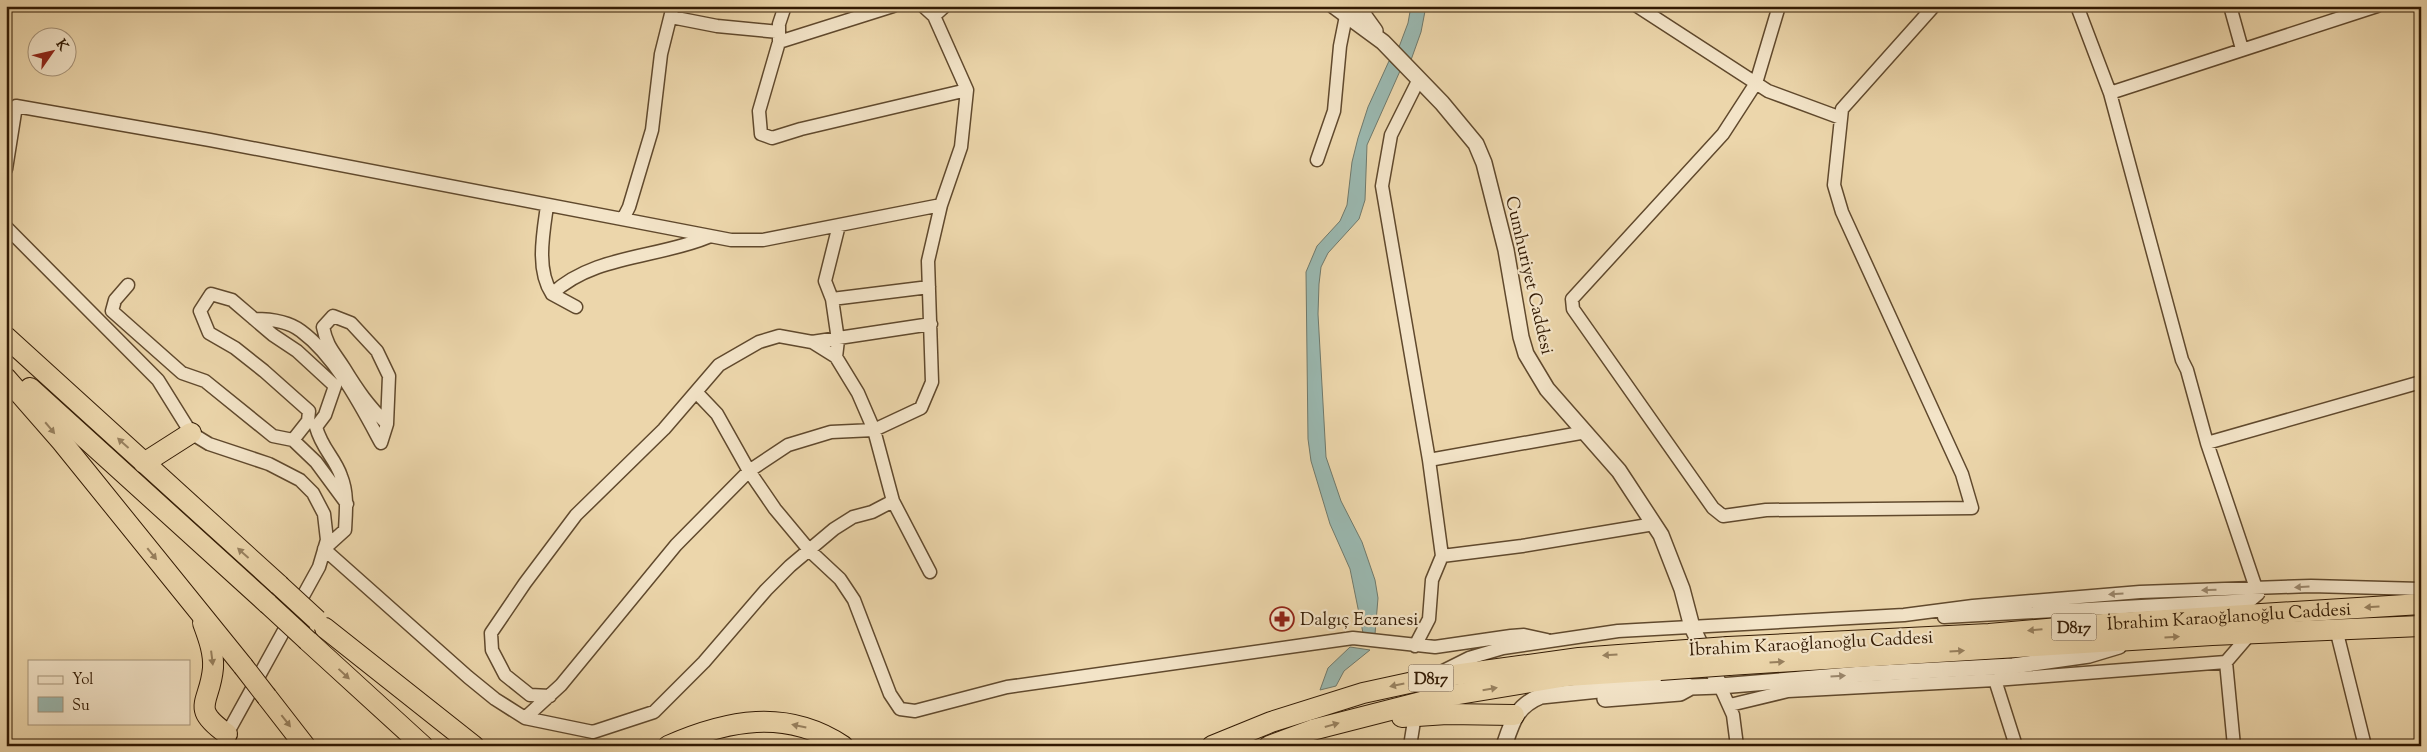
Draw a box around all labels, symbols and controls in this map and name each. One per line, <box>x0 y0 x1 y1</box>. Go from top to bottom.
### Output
north arrow <box>28 28 78 78</box>
text: K <box>50 36 73 56</box>
street label: Cumhuriyet Caddesi <box>1497 194 1559 357</box>
one-way arrow <box>44 421 55 434</box>
one-way arrow <box>117 437 129 449</box>
one-way arrow <box>236 547 249 558</box>
one-way arrow <box>146 548 157 561</box>
one-way arrow <box>2294 583 2310 591</box>
one-way arrow <box>2200 586 2216 594</box>
one-way arrow <box>2107 591 2123 599</box>
street label: İbrahim Karaoğlanoğlu Caddesi <box>2106 597 2352 639</box>
one-way arrow <box>2364 604 2380 612</box>
pharmacy icon: Dalgıç Eczanesi <box>1269 606 1295 632</box>
place label: Dalgıç Eczanesi <box>1300 608 1418 634</box>
road number: D817 <box>2052 614 2096 640</box>
street label: İbrahim Karaoğlanoğlu Caddesi <box>1688 626 1934 664</box>
one-way arrow <box>2027 626 2043 634</box>
one-way arrow <box>2164 633 2180 641</box>
one-way arrow <box>1949 646 1965 654</box>
one-way arrow <box>208 650 216 666</box>
one-way arrow <box>1602 652 1618 660</box>
one-way arrow <box>1770 657 1786 665</box>
legend <box>28 660 190 724</box>
road number: D817 <box>1408 664 1454 691</box>
one-way arrow <box>338 668 350 680</box>
text: Yol <box>72 670 94 691</box>
one-way arrow <box>1831 672 1847 680</box>
one-way arrow <box>1389 682 1405 690</box>
one-way arrow <box>1482 684 1498 692</box>
text: Su <box>72 696 90 717</box>
one-way arrow <box>281 714 292 727</box>
one-way arrow <box>1324 721 1339 729</box>
one-way arrow <box>791 722 807 730</box>

